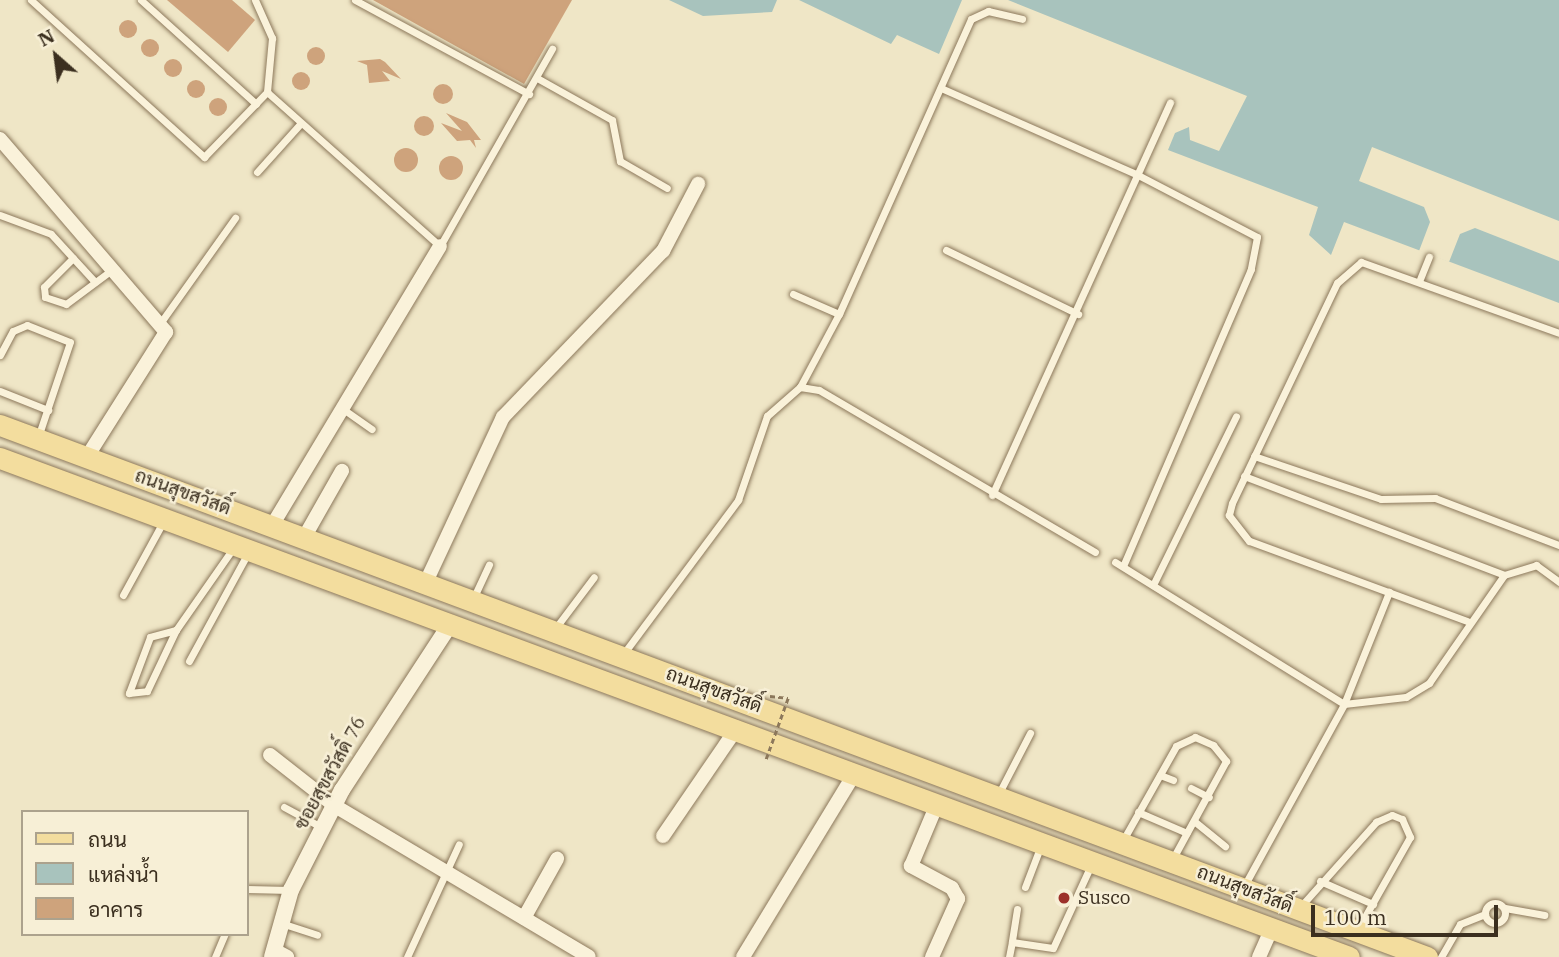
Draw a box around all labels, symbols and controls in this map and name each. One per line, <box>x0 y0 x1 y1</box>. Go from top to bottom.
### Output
north arrow <box>21 21 91 91</box>
text: N <box>34 23 58 52</box>
street label: ถนนสุขสวัสดิ์ <box>132 464 234 520</box>
street label: ถนนสุขสวัสดิ์ <box>663 662 765 718</box>
street label: ซอยสุขสวัสดิ์ 76 <box>289 712 371 834</box>
legend <box>21 810 248 936</box>
text: ถนน <box>88 825 127 853</box>
text: แหล่งน้ำ <box>88 860 159 888</box>
street label: ถนนสุขสวัสดิ์ <box>1194 860 1296 918</box>
place label: Susco <box>1078 887 1131 909</box>
marker: Susco <box>1056 890 1072 906</box>
scale bar <box>1314 890 1501 934</box>
text: อาคาร <box>88 895 144 923</box>
text: 100 m <box>1324 903 1387 931</box>

